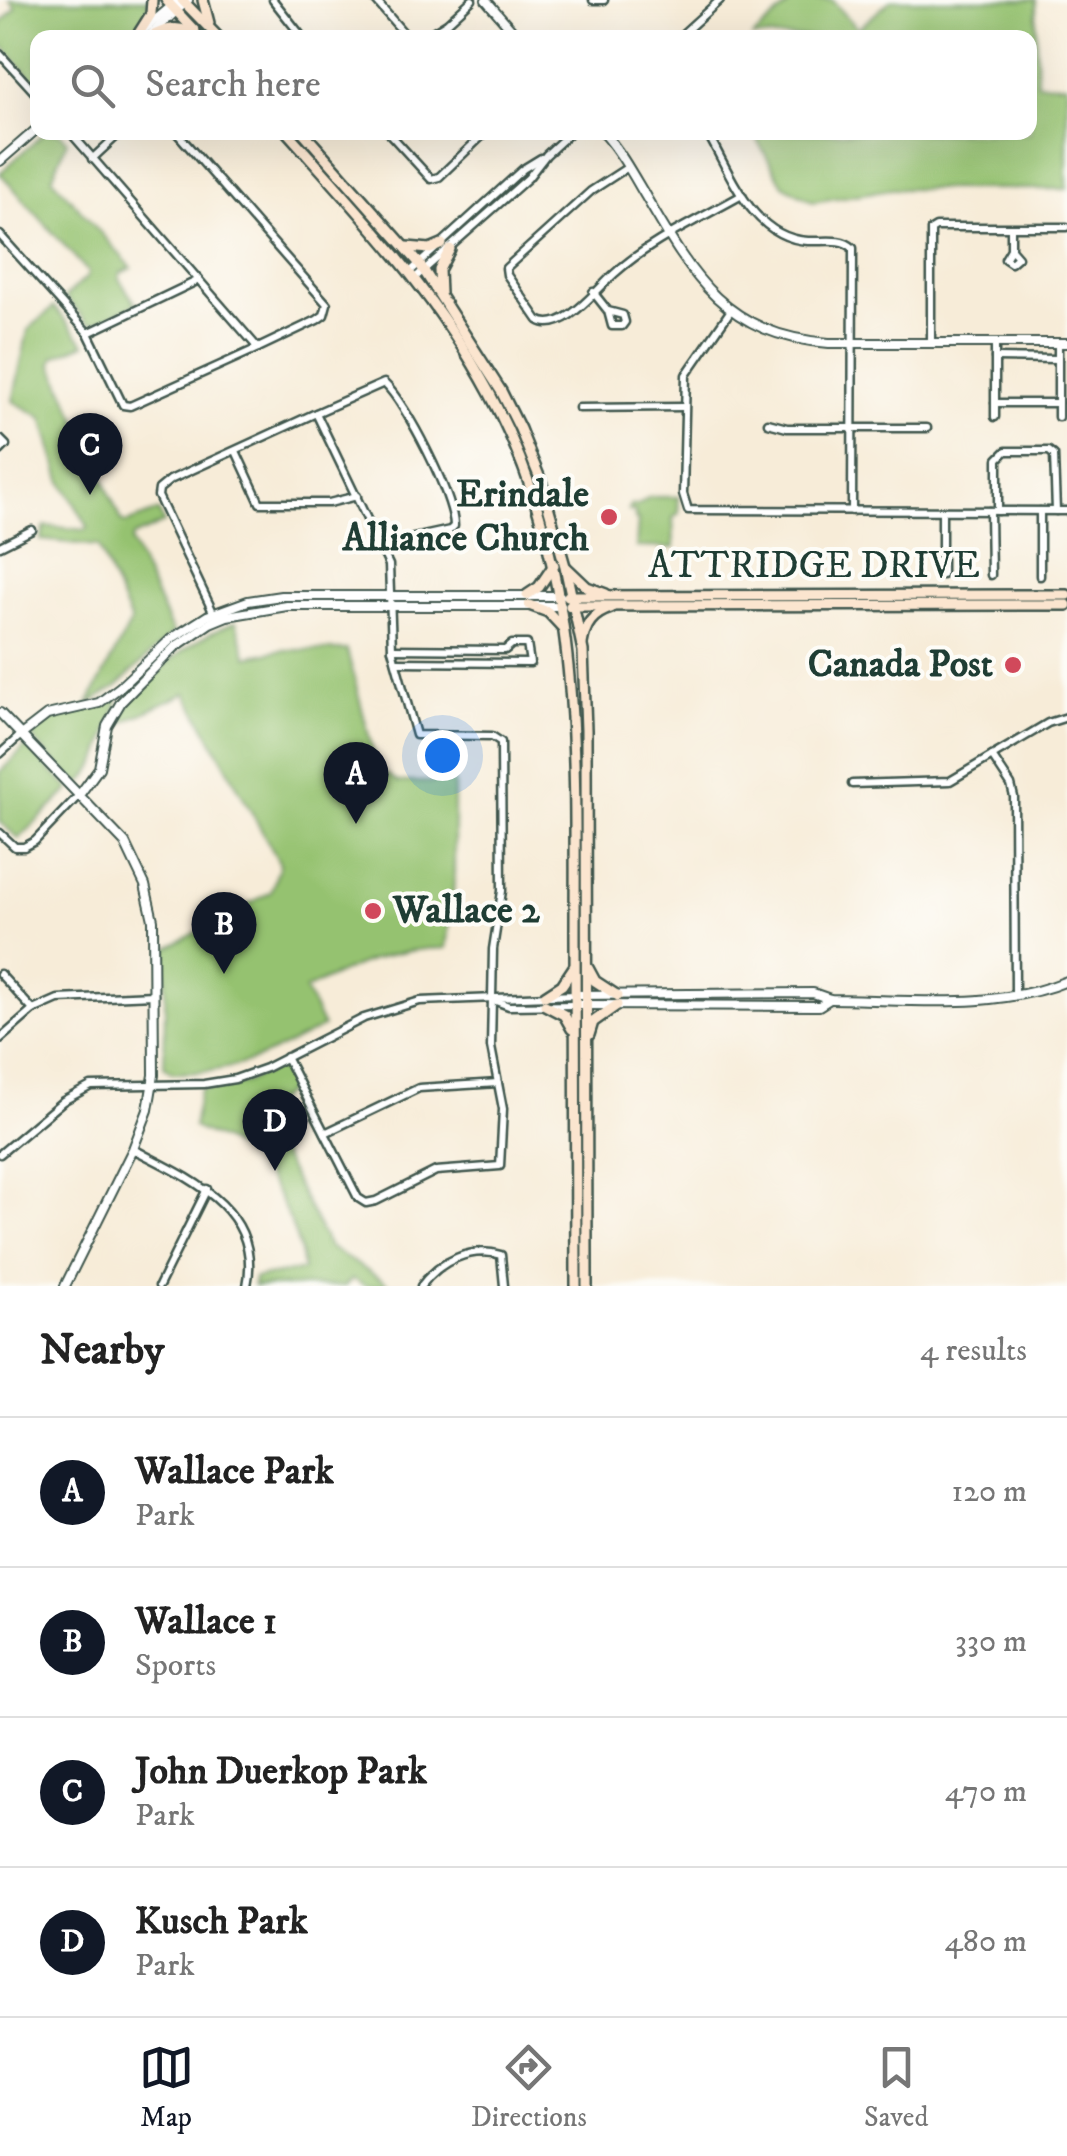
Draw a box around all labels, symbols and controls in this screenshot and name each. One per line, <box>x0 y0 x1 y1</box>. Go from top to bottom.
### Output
search box <box>30 30 1037 140</box>
icon: search <box>65 58 120 113</box>
text: Search here <box>145 61 321 109</box>
pin: C <box>58 412 122 495</box>
place label: Erindale Alliance Church <box>341 471 589 563</box>
marker: Erindale Alliance Church <box>598 506 620 528</box>
street label: ATTRIDGE DRIVE <box>648 542 980 590</box>
place label: Canada Post <box>808 641 993 689</box>
marker: Canada Post <box>1002 654 1024 676</box>
your location <box>417 730 468 781</box>
pin: A <box>324 742 388 824</box>
place label: Wallace 2 <box>392 887 540 935</box>
pin: B <box>192 892 256 974</box>
marker: Wallace 2 <box>362 900 384 922</box>
pin: D <box>242 1088 308 1171</box>
text: Nearby <box>40 1325 164 1377</box>
text: 4 results <box>920 1331 1027 1371</box>
text: Wallace Park <box>135 1448 334 1496</box>
text: A <box>62 1472 83 1512</box>
text: 120 m <box>951 1472 1027 1512</box>
text: Park <box>135 1496 195 1536</box>
text: Wallace 1 <box>135 1598 277 1646</box>
text: B <box>62 1622 83 1662</box>
text: 330 m <box>955 1622 1027 1662</box>
text: Sports <box>135 1646 216 1686</box>
text: John Duerkop Park <box>135 1748 427 1796</box>
text: C <box>62 1772 83 1812</box>
text: 470 m <box>945 1772 1027 1812</box>
text: Park <box>135 1796 195 1836</box>
text: Kusch Park <box>135 1898 308 1946</box>
text: D <box>61 1922 84 1962</box>
text: 480 m <box>944 1922 1027 1962</box>
text: Park <box>135 1946 195 1986</box>
tab: Map <box>139 2040 194 2135</box>
tab: Directions <box>471 2040 587 2135</box>
tab: Saved <box>864 2040 928 2135</box>

